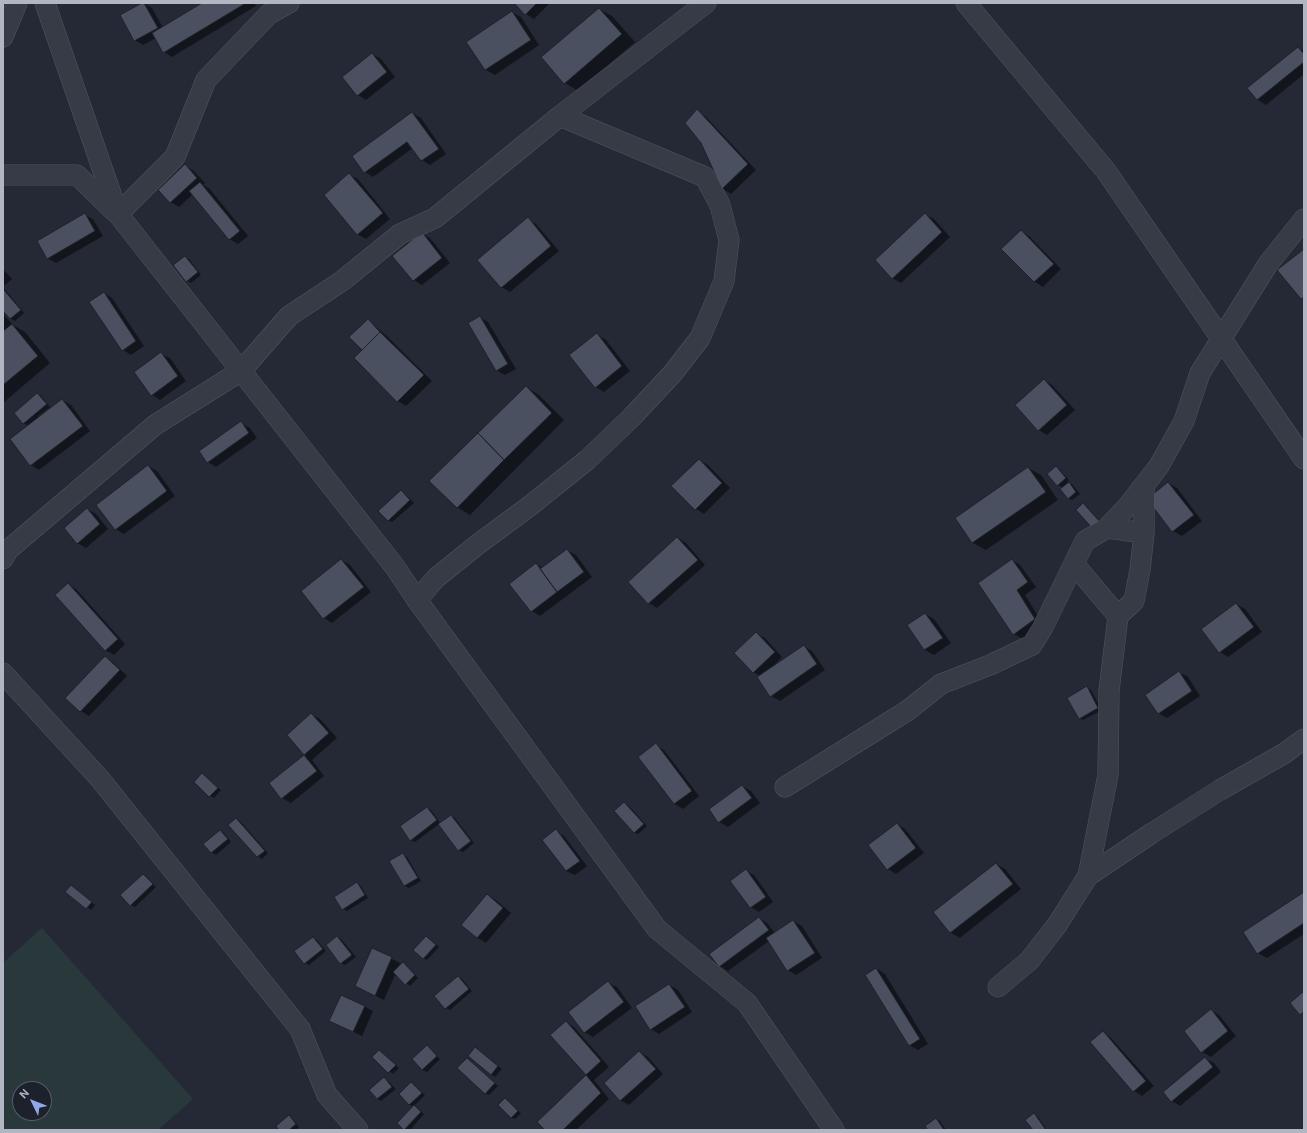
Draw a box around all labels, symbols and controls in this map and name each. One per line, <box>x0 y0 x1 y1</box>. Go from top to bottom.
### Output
north arrow <box>12 1081 52 1121</box>
text: N <box>16 1086 32 1101</box>

